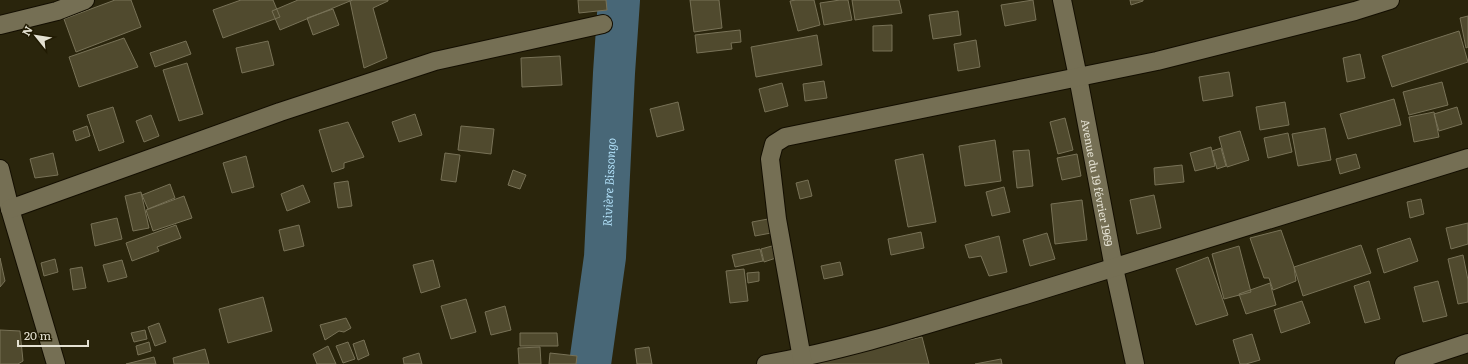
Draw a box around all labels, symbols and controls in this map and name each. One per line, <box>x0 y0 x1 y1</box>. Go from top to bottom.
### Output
north arrow <box>16 16 56 56</box>
text: N <box>17 23 36 38</box>
street label: Avenue du 19 février 1969 <box>1078 118 1118 248</box>
water label: Rivière Bissongo <box>598 137 620 227</box>
scale bar <box>18 322 88 348</box>
text: 20 m <box>24 326 51 344</box>

